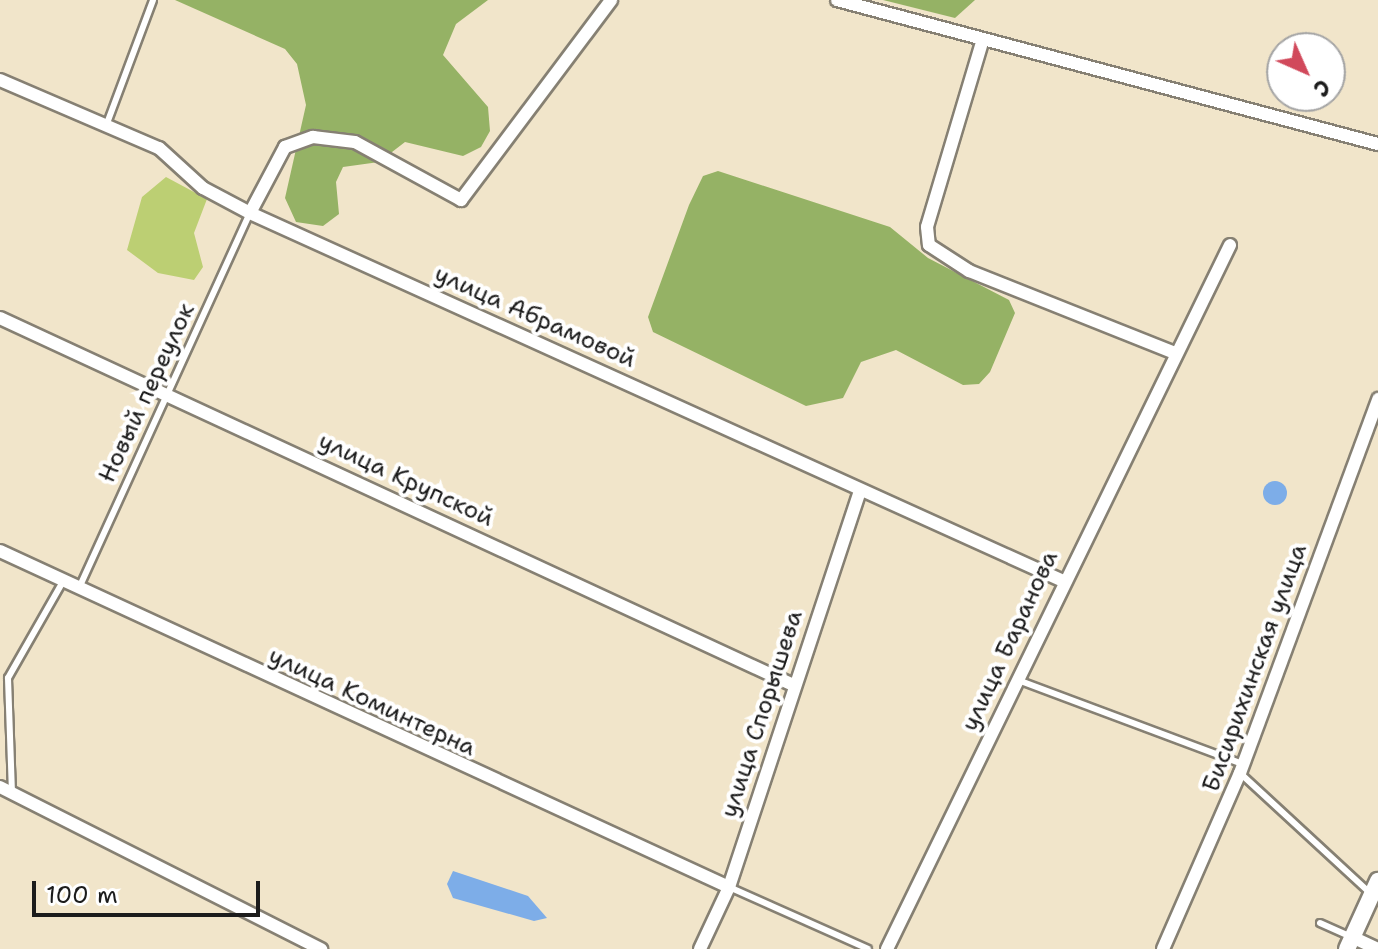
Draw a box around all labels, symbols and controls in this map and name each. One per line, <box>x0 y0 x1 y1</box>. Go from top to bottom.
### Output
north arrow <box>1266 32 1346 112</box>
text: С <box>1307 73 1337 103</box>
street label: улица Абрамовой <box>430 260 640 374</box>
street label: Новый переулок <box>93 299 201 487</box>
street label: улица Крупской <box>314 427 498 533</box>
street label: Бисирихинская улица <box>1197 540 1313 796</box>
street label: улица Баранова <box>956 546 1064 736</box>
street label: улица Спорышева <box>715 607 809 821</box>
street label: улица Коминтерна <box>264 641 480 763</box>
scale bar <box>36 865 264 915</box>
text: 100 m <box>46 879 118 911</box>

